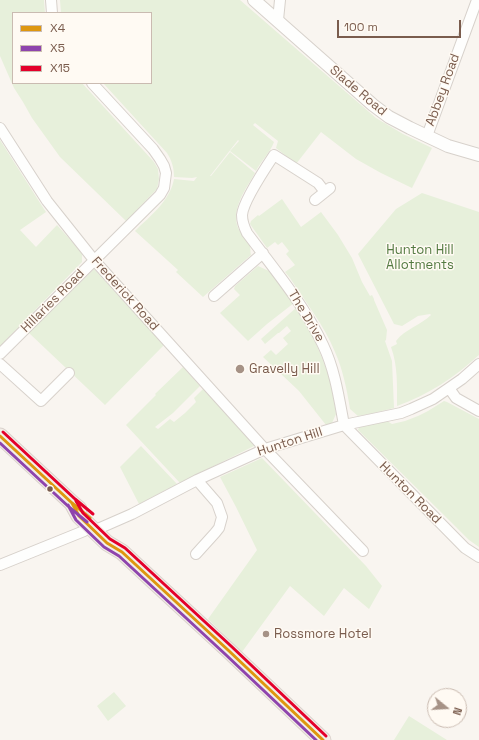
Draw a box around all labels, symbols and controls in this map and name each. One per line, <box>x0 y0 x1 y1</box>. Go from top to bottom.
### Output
legend <box>12 12 152 84</box>
scale bar <box>339 12 463 38</box>
text: 100 m <box>344 19 378 35</box>
text: X4 <box>50 20 65 36</box>
text: X5 <box>50 40 65 56</box>
street label: Abbey Road <box>423 52 463 128</box>
text: X15 <box>50 60 70 76</box>
street label: Slade Road <box>326 63 390 119</box>
park label: Hunton Hill Allotments <box>386 242 454 273</box>
street label: Frederick Road <box>88 254 162 334</box>
street label: Hillaries Road <box>18 266 88 336</box>
street label: The Drive <box>284 287 328 345</box>
place label: Gravelly Hill <box>249 361 320 377</box>
marker: Gravelly Hill <box>234 363 246 375</box>
street label: Hunton Hill <box>256 424 324 460</box>
street label: Hunton Road <box>376 459 444 527</box>
unlabelled marker <box>45 484 55 494</box>
place label: Rossmore Hotel <box>274 626 372 642</box>
marker: Rossmore Hotel <box>261 629 271 639</box>
north arrow <box>427 688 467 728</box>
text: N <box>450 706 465 717</box>

